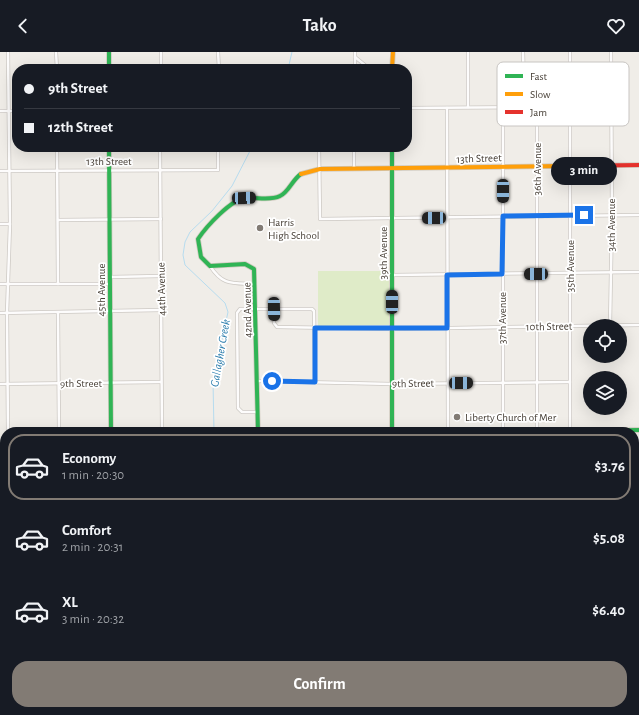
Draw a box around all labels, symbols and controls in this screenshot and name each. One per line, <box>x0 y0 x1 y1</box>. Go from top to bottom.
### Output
icon: back <box>12 15 34 37</box>
icon: heart <box>605 15 627 37</box>
text: Tako <box>302 17 337 35</box>
legend <box>497 62 629 126</box>
text: Fast <box>530 71 548 82</box>
text: 9th Street <box>48 81 108 96</box>
text: Slow <box>530 89 551 100</box>
text: Jam <box>530 107 547 118</box>
text: 12th Street <box>48 120 113 135</box>
street label: 36th Avenue <box>532 143 543 195</box>
street label: 13th Street <box>456 152 502 165</box>
street label: 13th Street <box>86 156 132 167</box>
callout: 3 min <box>551 157 617 185</box>
text: 3 min <box>570 164 598 177</box>
car <box>497 179 509 203</box>
car <box>232 192 256 204</box>
street label: 34th Avenue <box>606 199 617 251</box>
route end <box>575 206 593 224</box>
car <box>422 212 446 224</box>
place label: Harris High School <box>268 217 320 241</box>
marker: Harris High School <box>255 223 265 233</box>
street label: 39th Avenue <box>378 227 389 279</box>
street label: 35th Avenue <box>565 240 576 292</box>
street label: 44th Avenue <box>156 262 167 316</box>
street label: 45th Avenue <box>96 264 107 317</box>
car <box>524 268 548 280</box>
street label: 42nd Avenue <box>242 282 253 338</box>
car <box>386 290 398 314</box>
street label: 37th Avenue <box>497 292 508 344</box>
car <box>268 297 280 321</box>
water label: Gallagher Creek <box>208 318 232 388</box>
map controls <box>583 319 627 415</box>
button: locate <box>583 319 627 363</box>
street label: 10th Street <box>526 321 573 332</box>
button: layers <box>583 371 627 415</box>
route start <box>263 372 281 390</box>
car <box>449 377 473 389</box>
street label: 9th Street <box>60 378 103 389</box>
street label: 9th Street <box>392 378 435 389</box>
marker: Liberty Church of Mer <box>452 412 462 422</box>
place label: Liberty Church of Mer <box>465 412 557 423</box>
icon: car <box>14 449 50 485</box>
text: Economy <box>62 451 116 466</box>
text: $3.76 <box>595 459 625 474</box>
text: 1 min · 20:30 <box>62 469 124 482</box>
icon: car <box>14 521 50 557</box>
text: Comfort <box>62 523 111 538</box>
text: $5.08 <box>593 531 625 546</box>
text: 2 min · 20:31 <box>62 541 123 554</box>
icon: car <box>14 593 50 629</box>
text: XL <box>62 595 78 610</box>
text: $6.40 <box>592 603 625 618</box>
text: 3 min · 20:32 <box>62 613 124 626</box>
button: Confirm <box>12 661 627 707</box>

